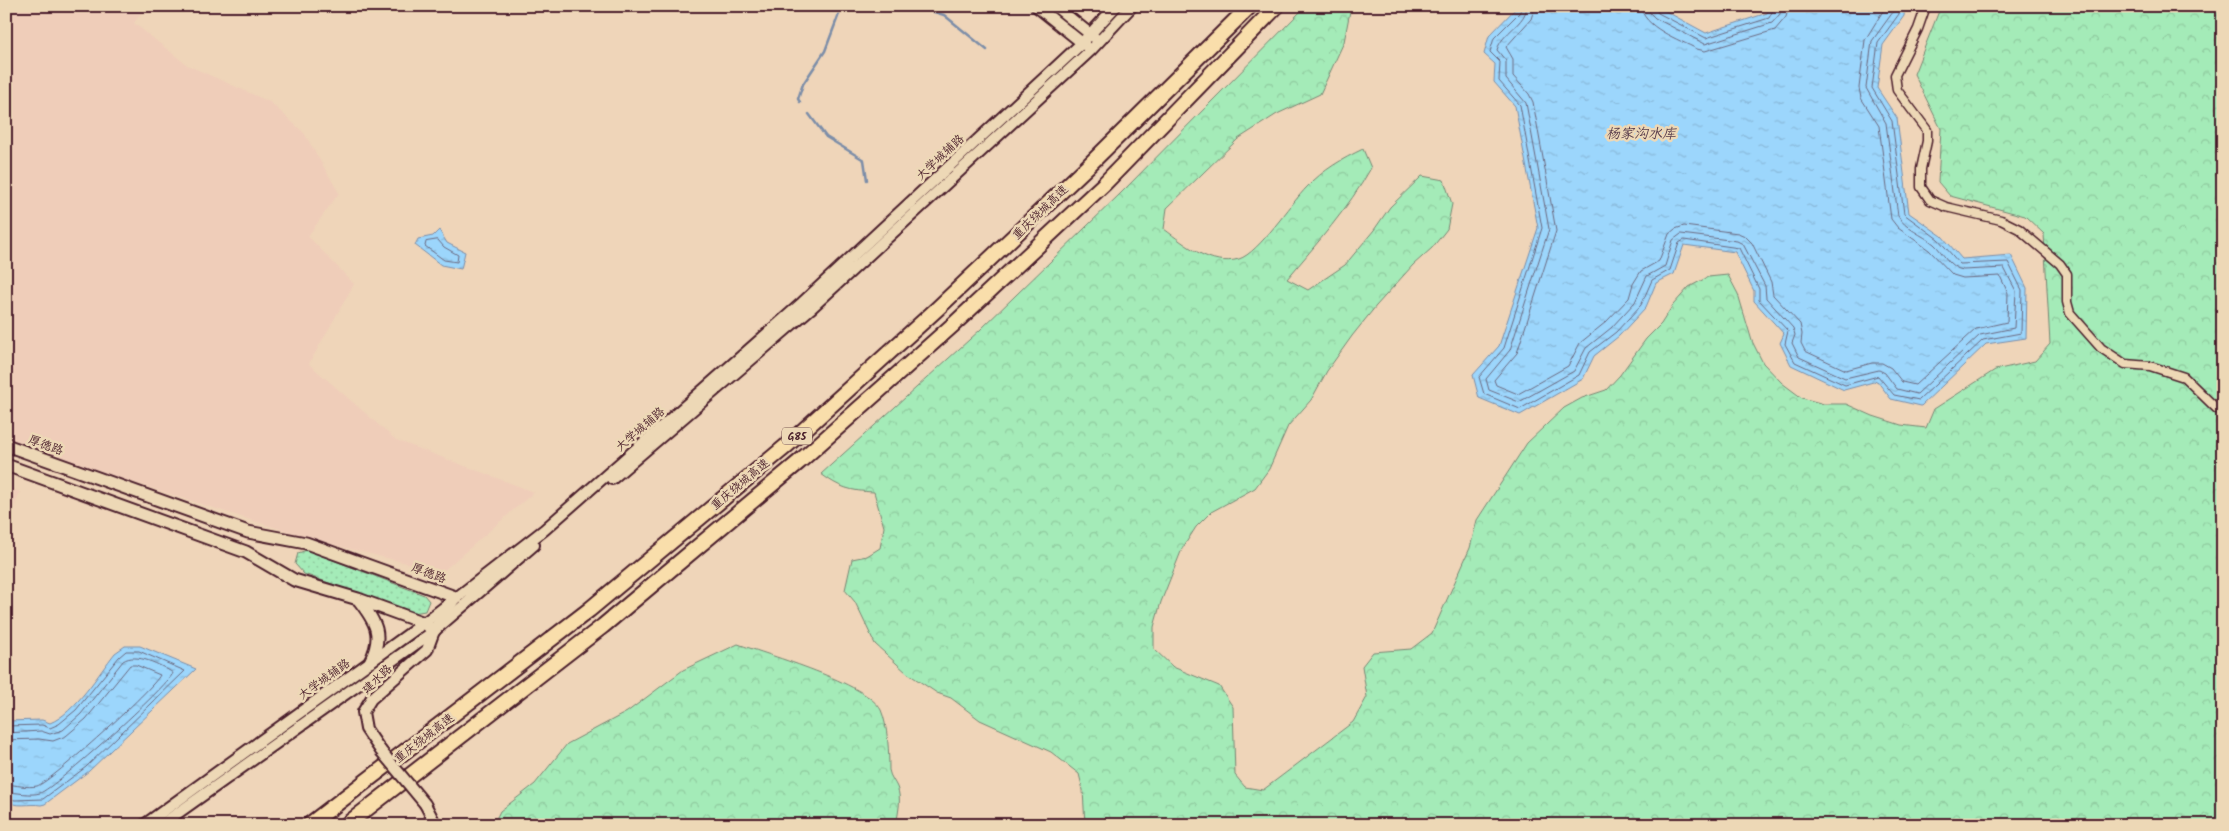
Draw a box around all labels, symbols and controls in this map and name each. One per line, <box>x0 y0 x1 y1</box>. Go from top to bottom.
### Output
water label: 杨家沟水库 <box>1606 123 1677 145</box>
street label: 大学城辅路 <box>912 130 969 185</box>
street label: 重庆绕城高速 <box>1008 181 1073 244</box>
street label: 大学城辅路 <box>611 403 669 456</box>
road number: G85 <box>782 428 812 444</box>
street label: 厚德路 <box>26 430 66 461</box>
street label: 重庆绕城高速 <box>707 454 774 515</box>
street label: 厚德路 <box>409 558 449 589</box>
street label: 大学城辅路 <box>294 654 354 705</box>
street label: 建水路 <box>358 660 397 699</box>
street label: 重庆绕城高速 <box>390 709 459 768</box>

